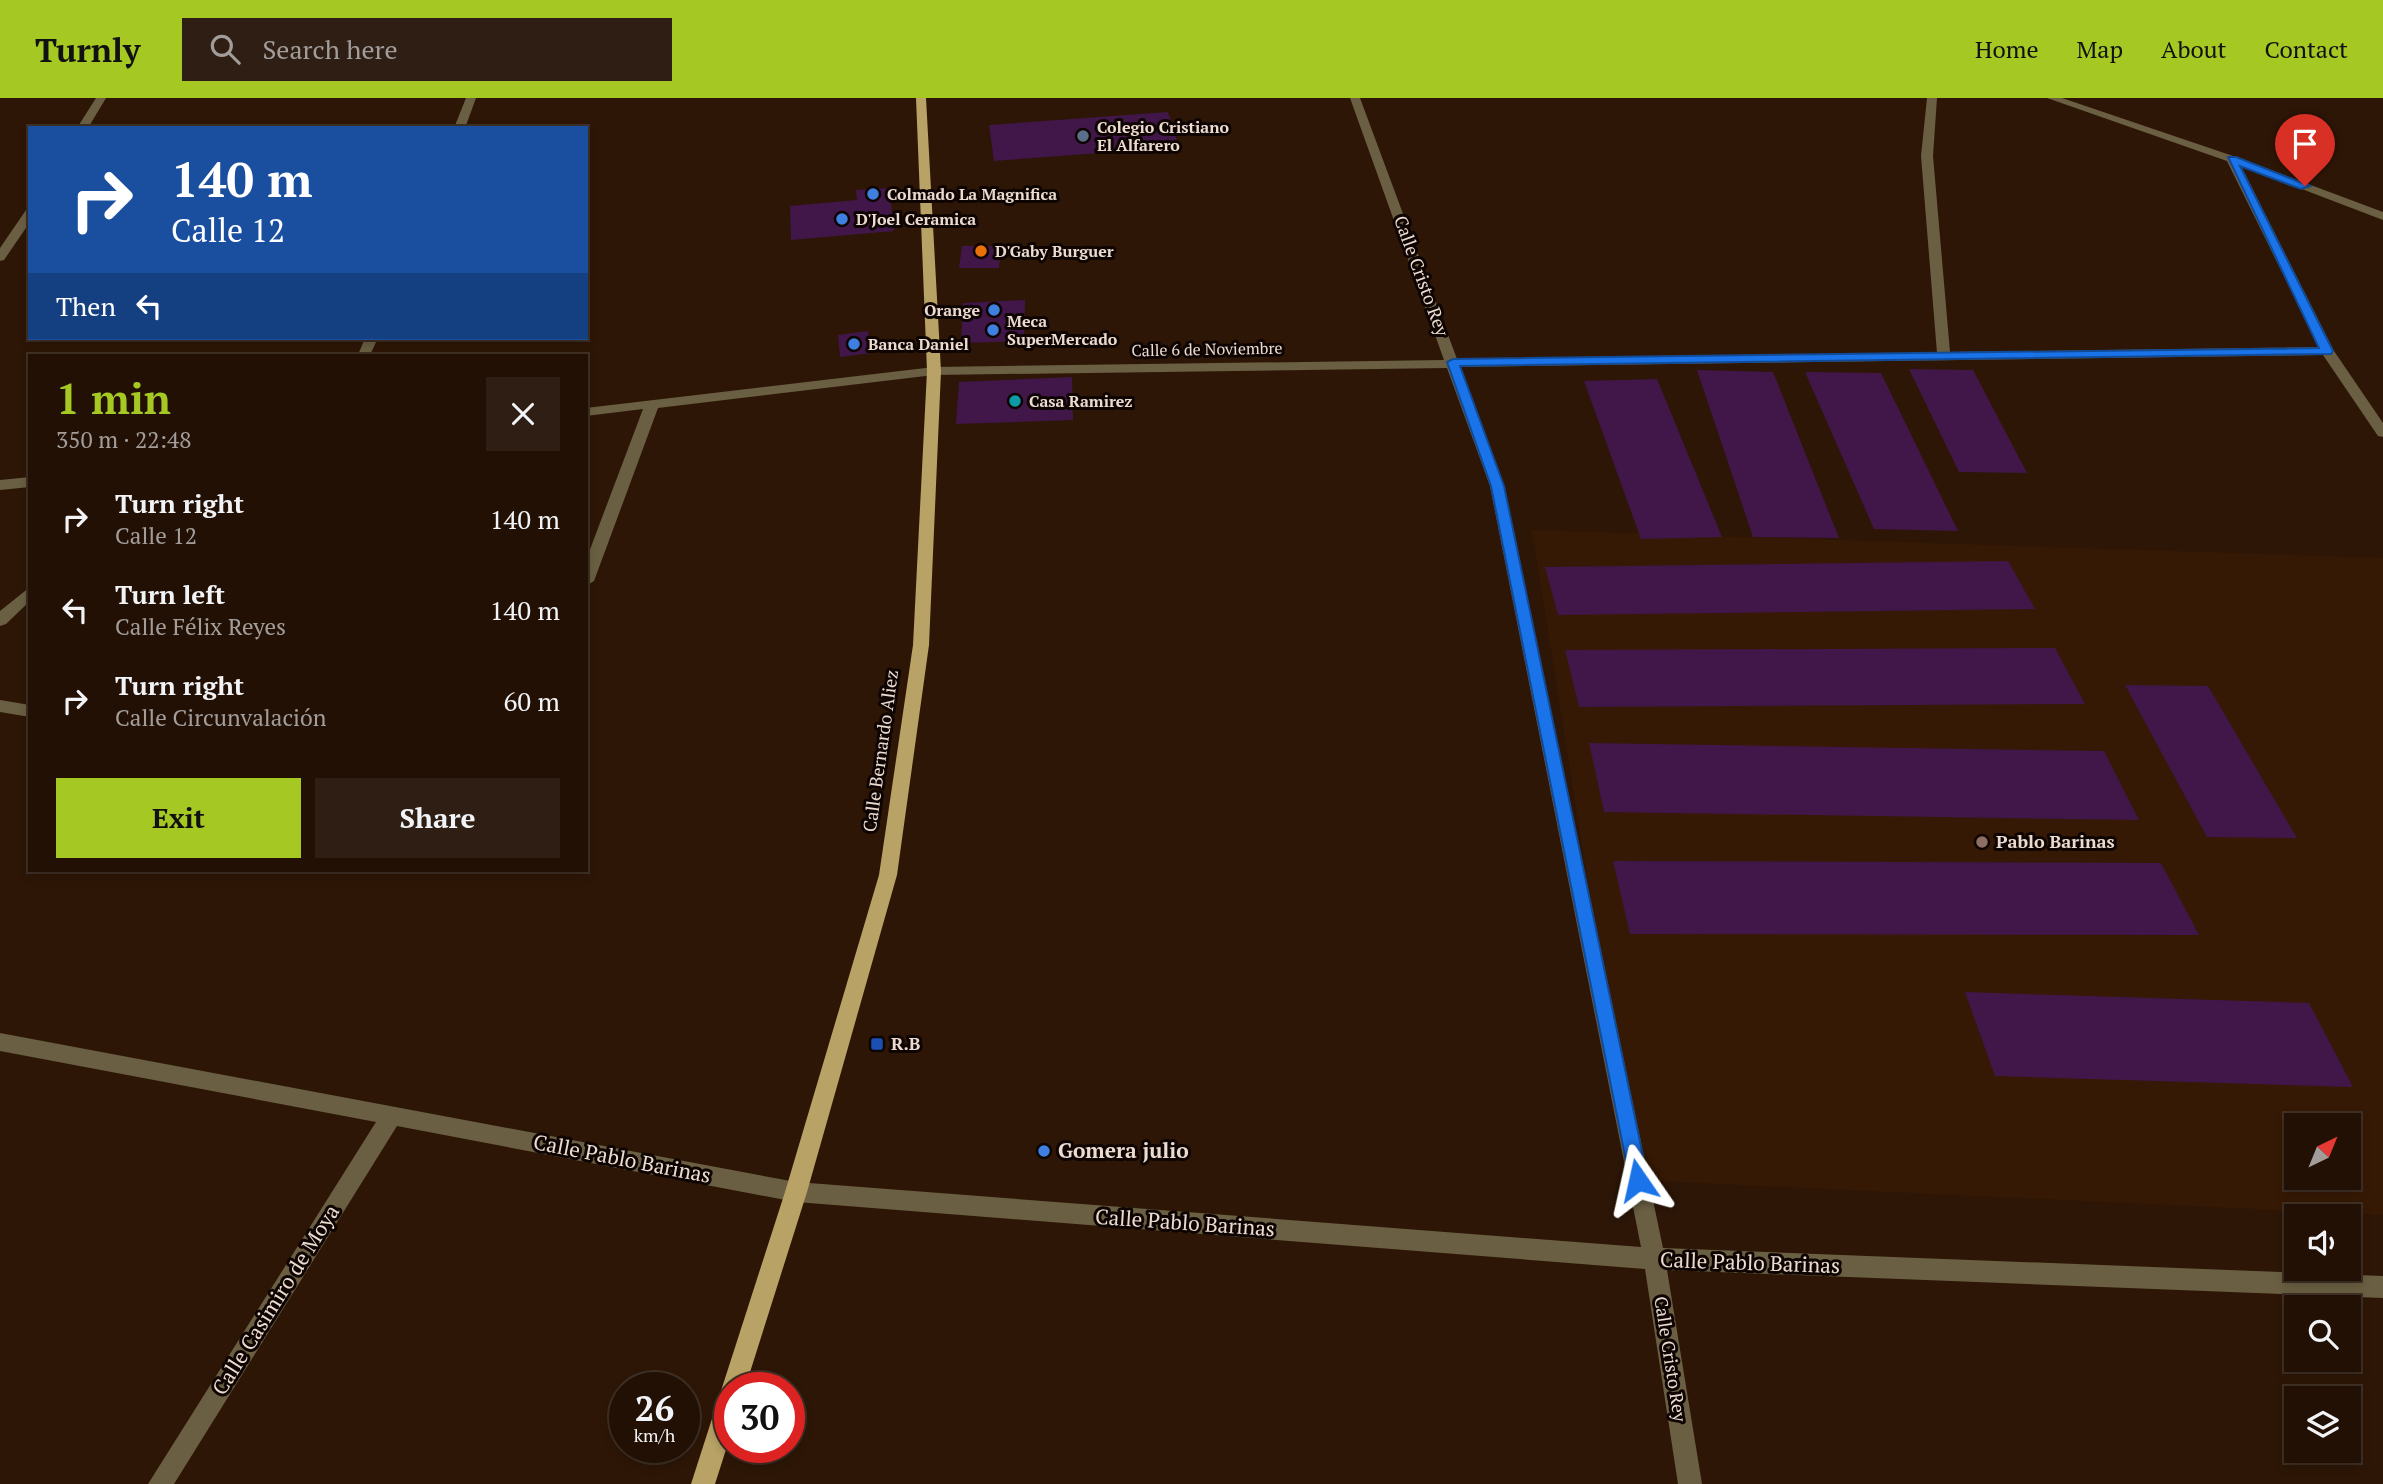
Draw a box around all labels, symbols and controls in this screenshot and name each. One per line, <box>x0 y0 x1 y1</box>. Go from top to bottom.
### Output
search box <box>182 18 672 81</box>
text: Turnly <box>35 28 140 71</box>
icon: search <box>206 30 244 68</box>
text: Search here <box>262 32 398 66</box>
text: Home <box>1975 33 2039 65</box>
text: Map <box>2077 33 2123 65</box>
text: About <box>2161 33 2227 65</box>
text: Contact <box>2265 33 2348 65</box>
pin <box>2275 114 2335 186</box>
place label: Colegio Cristiano El Alfarero <box>1097 116 1229 156</box>
icon: arrive <box>2286 125 2324 163</box>
marker: Colegio Cristiano El Alfarero <box>1075 128 1091 144</box>
text: 140 m <box>171 146 313 211</box>
icon: right <box>56 154 147 245</box>
place label: Colmado La Magnifica <box>887 183 1057 205</box>
marker: Colmado La Magnifica <box>865 186 881 202</box>
place label: D'Joel Ceramica <box>856 208 976 230</box>
text: Calle 12 <box>171 209 285 251</box>
marker: D'Joel Ceramica <box>834 211 850 227</box>
street label: Calle Cristo Rey <box>1389 212 1455 340</box>
place label: D'Gaby Burguer <box>995 240 1114 262</box>
marker: D'Gaby Burguer <box>973 243 989 259</box>
icon: left <box>130 287 168 325</box>
text: Then <box>56 289 116 323</box>
place label: Orange <box>924 299 980 321</box>
marker: Orange <box>986 302 1002 318</box>
place label: Meca SuperMercado <box>1007 310 1118 350</box>
marker: Meca SuperMercado <box>985 322 1001 338</box>
place label: Banca Daniel <box>868 333 969 355</box>
marker: Banca Daniel <box>846 336 862 352</box>
street label: Calle 6 de Noviembre <box>1131 337 1283 361</box>
text: 1 min <box>56 370 171 426</box>
button: close <box>486 377 560 451</box>
place label: Casa Ramirez <box>1029 390 1133 412</box>
marker: Casa Ramirez <box>1007 393 1023 409</box>
text: 350 m · 22:48 <box>56 424 191 455</box>
text: Turn right <box>115 486 244 520</box>
icon: right <box>56 500 94 538</box>
text: 140 m <box>490 502 560 536</box>
text: Calle 12 <box>115 520 197 551</box>
text: Turn left <box>115 577 225 611</box>
icon: left <box>56 591 94 629</box>
text: 140 m <box>490 593 560 627</box>
text: Calle Félix Reyes <box>115 611 286 642</box>
text: Turn right <box>115 668 244 702</box>
street label: Calle Bernardo Aliez <box>857 668 903 833</box>
icon: right <box>56 682 94 720</box>
text: 60 m <box>504 684 560 718</box>
text: Calle Circunvalación <box>115 702 326 733</box>
button: Exit <box>56 778 301 858</box>
button: Share <box>315 778 560 858</box>
place label: Pablo Barinas <box>1996 829 2115 853</box>
marker: Pablo Barinas <box>1974 834 1990 850</box>
place label: R.B <box>891 1031 921 1055</box>
marker: R.B <box>869 1036 885 1052</box>
north arrow <box>2284 1113 2361 1190</box>
map controls <box>2284 1113 2361 1463</box>
street label: Calle Pablo Barinas <box>531 1127 713 1189</box>
place label: Gomera julio <box>1058 1136 1189 1164</box>
marker: Gomera julio <box>1036 1143 1052 1159</box>
position arrow <box>1601 1143 1675 1217</box>
street label: Calle Casimiro de Moya <box>205 1199 345 1400</box>
street label: Calle Pablo Barinas <box>1094 1202 1276 1242</box>
button: sound <box>2284 1204 2361 1281</box>
street label: Calle Pablo Barinas <box>1660 1245 1841 1279</box>
street label: Calle Cristo Rey <box>1649 1294 1693 1424</box>
button: search <box>2284 1295 2361 1372</box>
speed limit sign: 30 <box>714 1372 805 1463</box>
text: 26 <box>635 1385 674 1431</box>
button: layers <box>2284 1386 2361 1463</box>
text: km/h <box>634 1423 675 1447</box>

